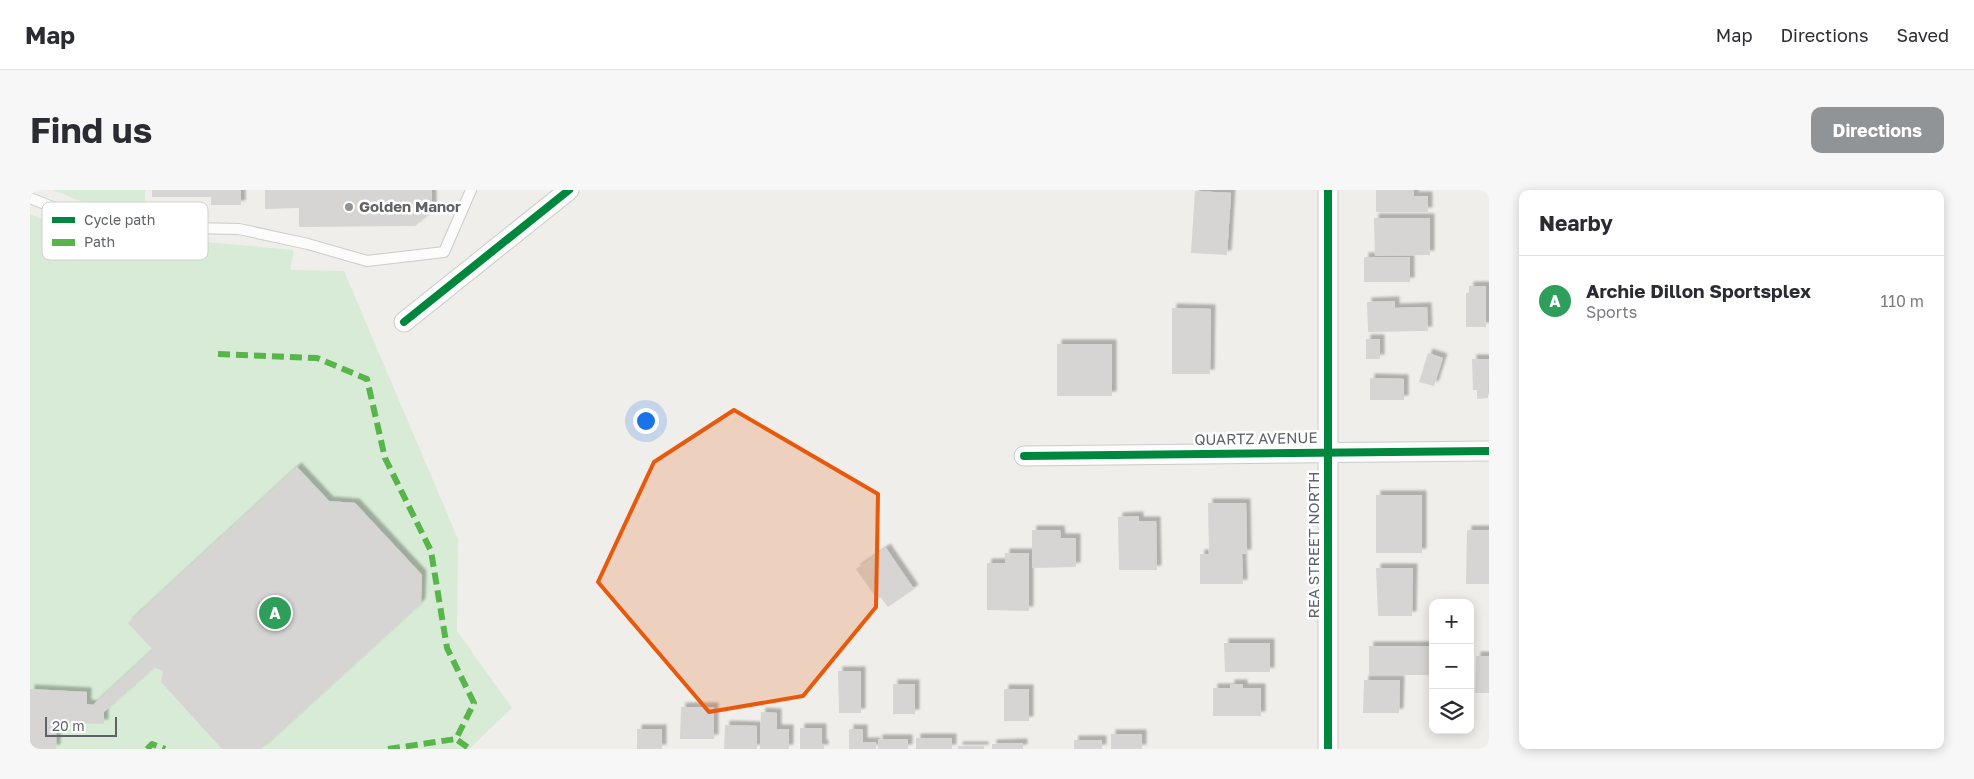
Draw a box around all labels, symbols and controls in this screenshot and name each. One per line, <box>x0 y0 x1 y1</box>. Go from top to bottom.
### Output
text: Map <box>25 20 75 49</box>
text: Map <box>1716 24 1752 46</box>
text: Directions <box>1780 24 1868 46</box>
text: Saved <box>1896 24 1949 46</box>
button: Directions <box>1811 107 1944 153</box>
text: Find us <box>30 109 152 151</box>
place label: Golden Manor <box>359 197 461 215</box>
marker: Golden Manor <box>343 201 355 213</box>
legend <box>42 202 208 260</box>
text: Nearby <box>1539 210 1613 236</box>
text: Cycle path <box>84 211 155 228</box>
text: Path <box>84 233 115 250</box>
text: Archie Dillon Sportsplex <box>1586 279 1811 302</box>
text: A <box>1549 291 1561 311</box>
text: 110 m <box>1880 291 1924 311</box>
text: Sports <box>1586 302 1637 322</box>
your location <box>633 408 659 434</box>
street label: QUARTZ AVENUE <box>1194 428 1318 448</box>
street label: REA STREET NORTH <box>1304 472 1322 618</box>
pin: A <box>259 594 291 632</box>
map controls <box>1429 599 1474 734</box>
button: + <box>1429 599 1474 644</box>
button: − <box>1429 644 1474 689</box>
button: layers <box>1429 689 1474 734</box>
scale bar <box>45 714 118 737</box>
text: 20 m <box>52 717 85 734</box>

